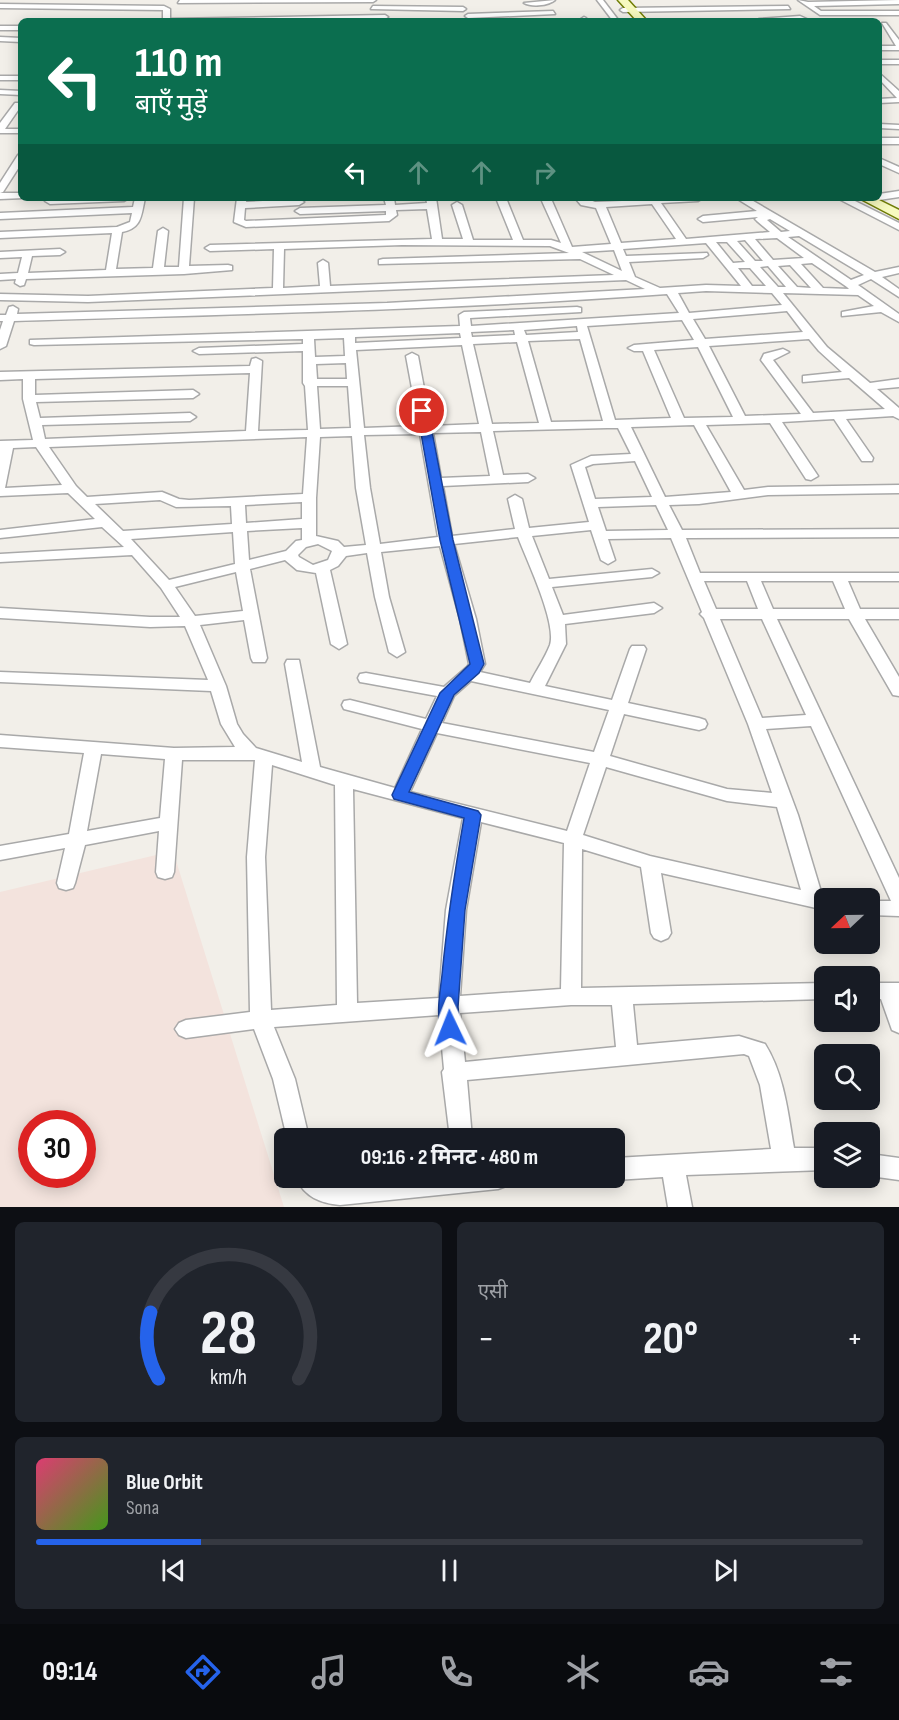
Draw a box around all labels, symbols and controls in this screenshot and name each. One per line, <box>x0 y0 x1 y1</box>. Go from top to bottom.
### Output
text: 110 m <box>135 38 222 89</box>
icon: left <box>36 42 114 120</box>
text: बाएँ मुड़ें <box>135 89 207 121</box>
icon: left <box>339 156 372 189</box>
icon: ahead <box>402 156 435 189</box>
icon: ahead <box>465 156 498 189</box>
icon: right <box>528 156 561 189</box>
pin <box>396 385 447 436</box>
icon: arrive <box>405 394 438 427</box>
north arrow <box>814 888 880 954</box>
map controls <box>814 888 880 1188</box>
button: sound <box>814 966 880 1032</box>
position arrow <box>418 996 482 1060</box>
button: search <box>814 1044 880 1110</box>
speed limit sign: 30 <box>18 1110 96 1188</box>
button: layers <box>814 1122 880 1188</box>
text: 09:16 · 2 मिनट · 480 m <box>361 1144 538 1171</box>
text: एसी <box>478 1280 508 1304</box>
text: 28 <box>200 1297 257 1372</box>
text: 20° <box>643 1312 698 1367</box>
text: − <box>478 1319 494 1359</box>
text: + <box>847 1319 863 1359</box>
text: km/h <box>210 1365 247 1390</box>
text: Blue Orbit <box>126 1469 203 1496</box>
text: Sona <box>126 1496 159 1520</box>
icon: previous <box>157 1554 190 1587</box>
icon: pause <box>433 1554 466 1587</box>
icon: next <box>709 1554 742 1587</box>
icon: directions <box>182 1651 224 1693</box>
icon: music <box>308 1651 350 1693</box>
icon: phone <box>435 1651 477 1693</box>
icon: climate <box>562 1651 604 1693</box>
icon: car <box>688 1651 730 1693</box>
icon: filters <box>815 1651 857 1693</box>
text: 09:14 <box>42 1656 97 1688</box>

